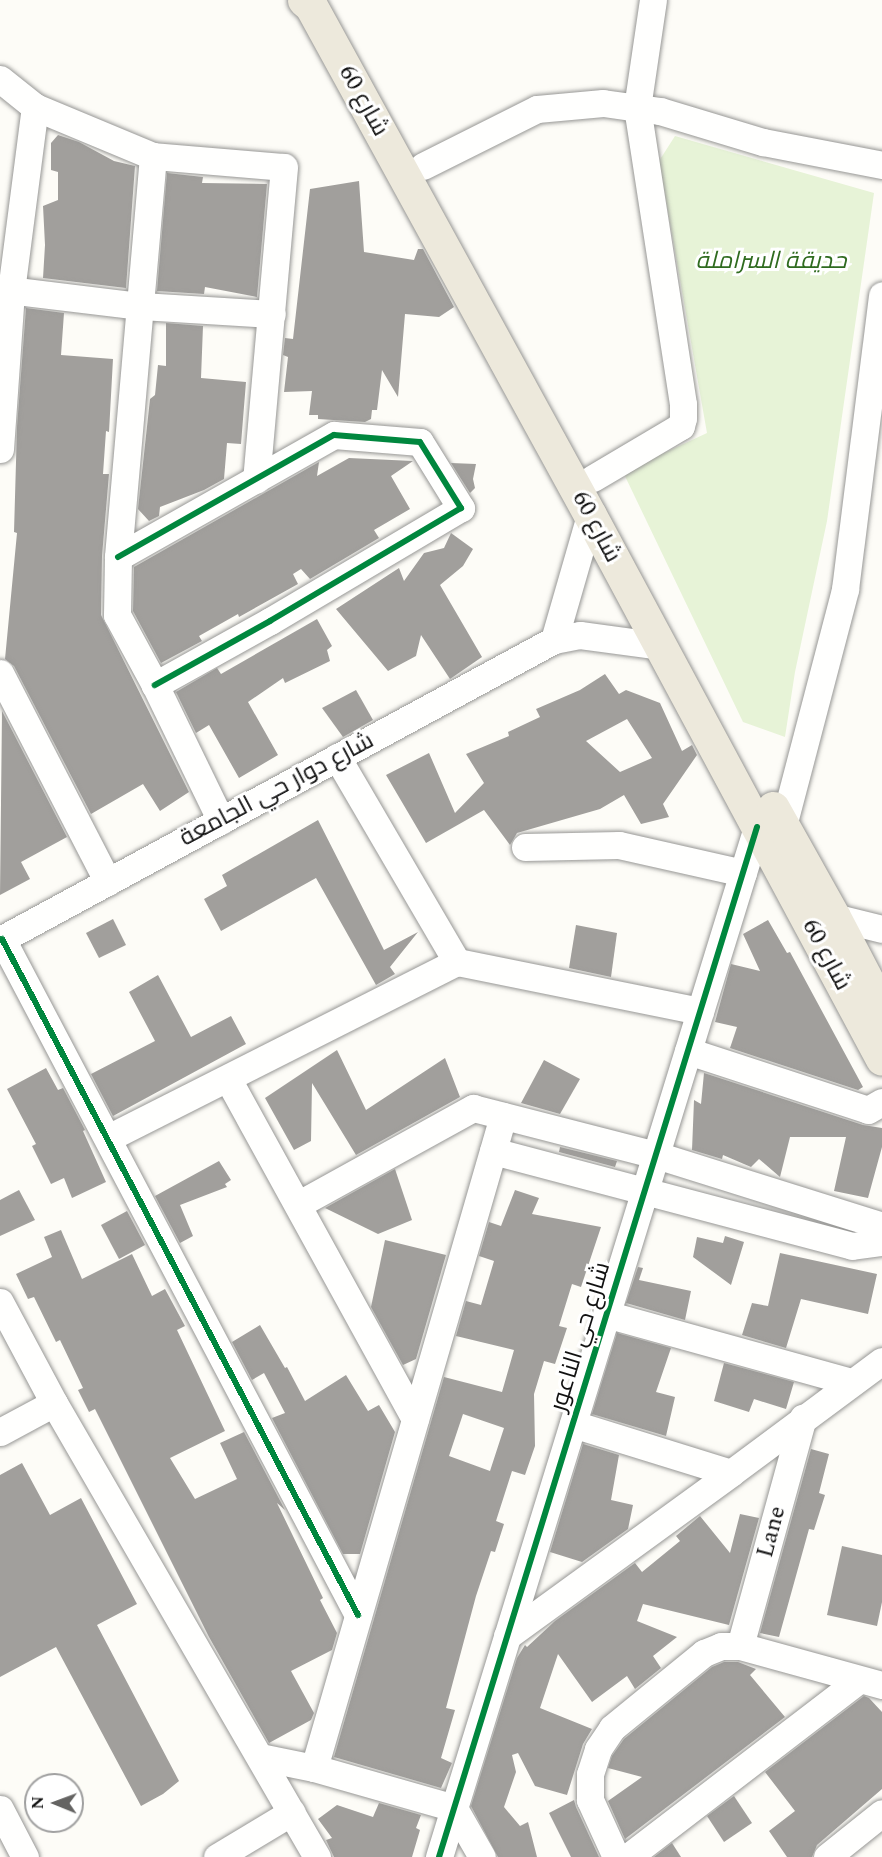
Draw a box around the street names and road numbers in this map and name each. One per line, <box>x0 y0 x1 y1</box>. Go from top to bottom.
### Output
street label: شارع 60 <box>332 61 394 141</box>
street label: شارع 60 <box>565 486 627 568</box>
street label: شارع دوار حي الجامعة <box>175 727 379 853</box>
street label: شارع 60 <box>795 914 857 996</box>
street label: شارع حي الناعور <box>545 1259 617 1415</box>
street label: Lane <box>751 1503 793 1561</box>

